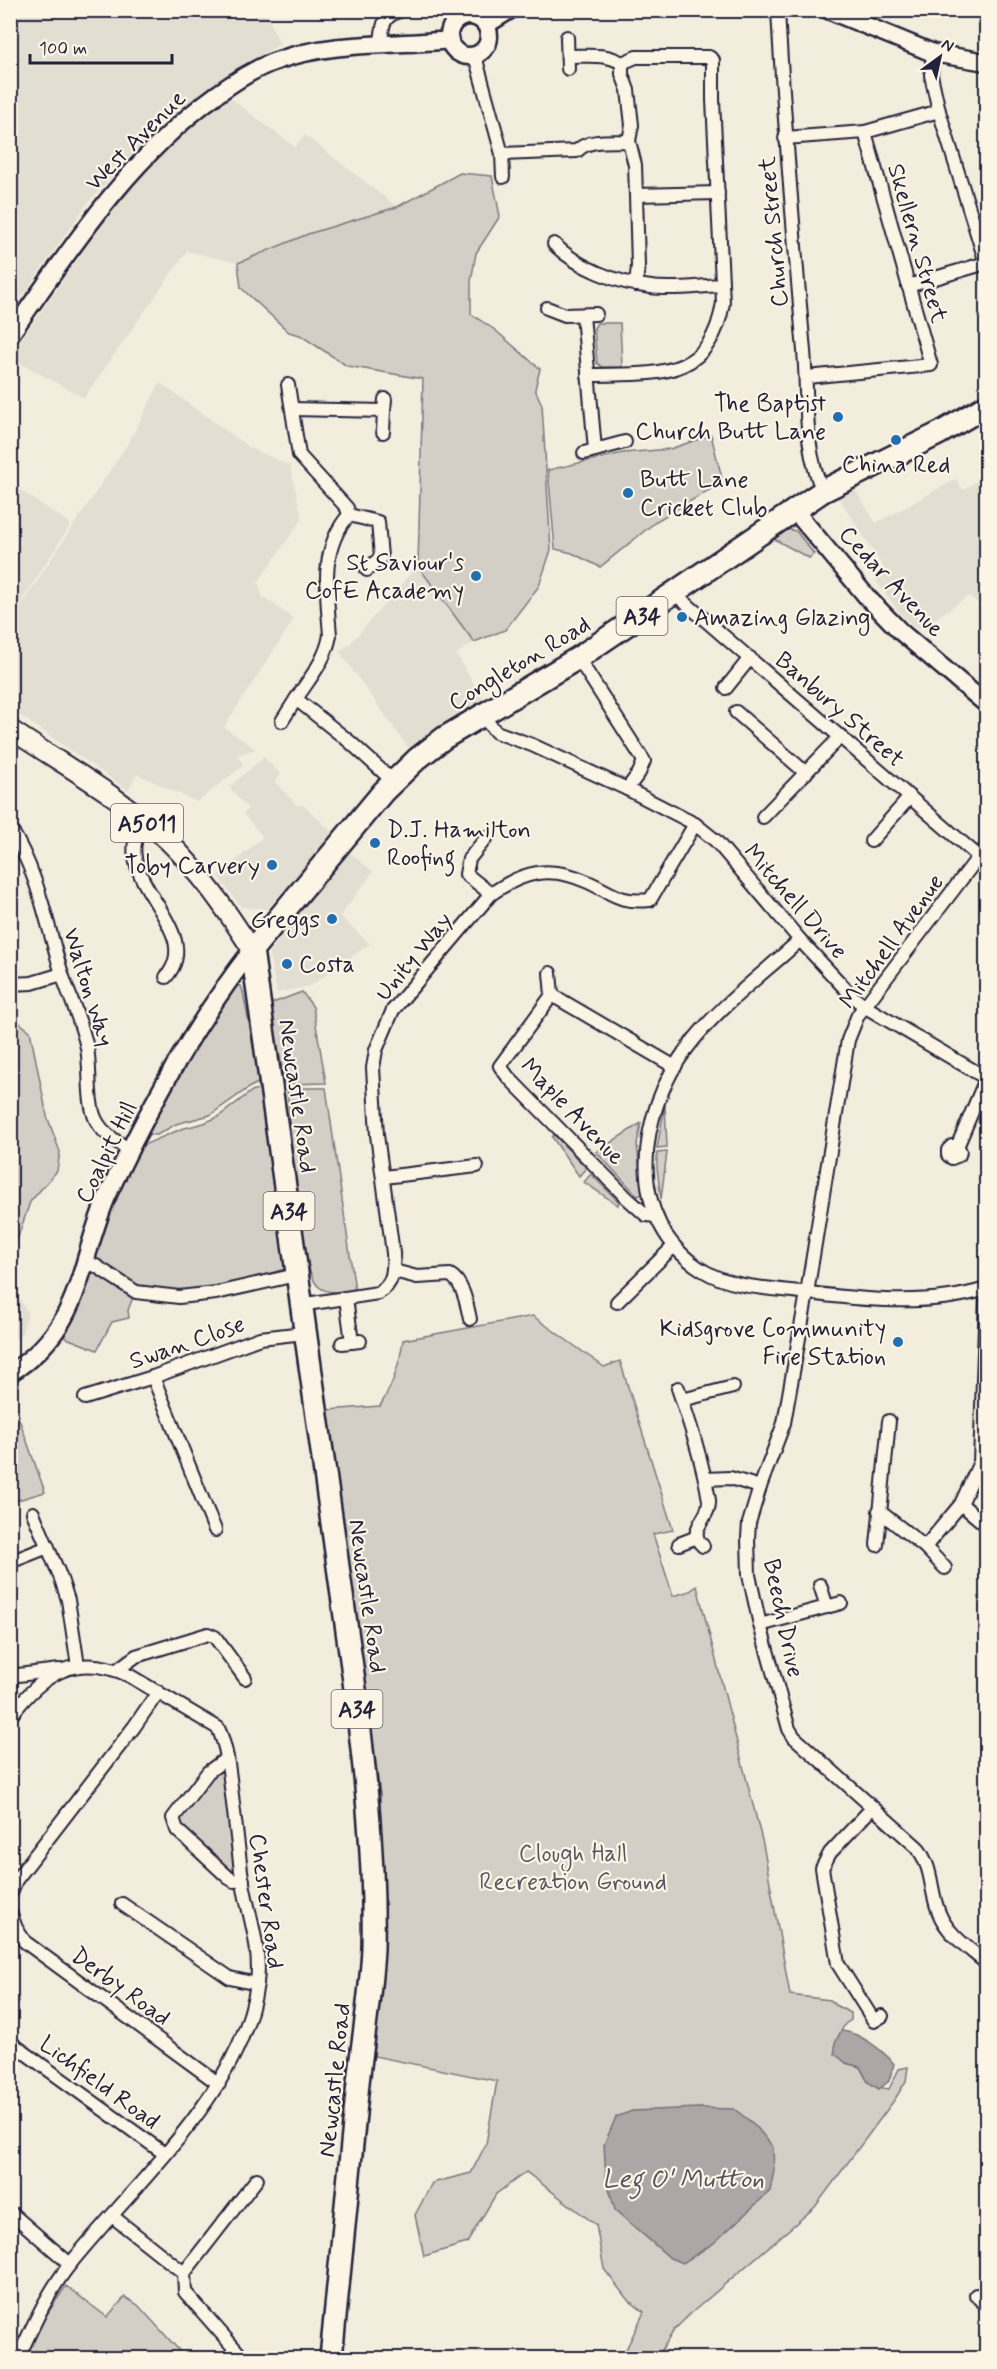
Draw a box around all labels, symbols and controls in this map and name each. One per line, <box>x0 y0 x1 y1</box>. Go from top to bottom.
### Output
scale bar <box>30 27 172 65</box>
north arrow <box>910 27 970 87</box>
text: N <box>937 34 958 57</box>
text: 100 m <box>39 37 87 61</box>
street label: West Avenue <box>79 84 193 198</box>
street label: Church Street <box>752 155 797 308</box>
street label: Skellern Street <box>879 160 954 327</box>
place label: The Baptist Church Butt Lane <box>635 389 826 448</box>
marker: The Baptist Church Butt Lane <box>831 410 845 424</box>
marker: China Red <box>889 433 903 447</box>
place label: China Red <box>842 450 950 481</box>
place label: Butt Lane Cricket Club <box>640 465 767 524</box>
marker: Butt Lane Cricket Club <box>621 486 635 500</box>
street label: Cedar Avenue <box>831 520 951 644</box>
place label: St Saviour's CofE Academy <box>305 548 464 607</box>
marker: St Saviour's CofE Academy <box>469 569 483 583</box>
road number: A34 <box>616 597 668 635</box>
place label: Amazing Glazing <box>694 603 870 636</box>
street label: Congleton Road <box>443 610 598 721</box>
marker: Amazing Glazing <box>675 610 689 624</box>
street label: Banbury Street <box>768 645 910 775</box>
road number: A5011 <box>111 804 183 842</box>
place label: D.J. Hamilton Roofing <box>387 815 531 877</box>
marker: D.J. Hamilton Roofing <box>368 836 382 850</box>
street label: Mitchell Drive <box>736 838 854 966</box>
place label: Toby Carvery <box>124 851 260 882</box>
marker: Toby Carvery <box>265 858 279 872</box>
street label: Mitchell Avenue <box>833 868 952 1015</box>
place label: Greggs <box>250 905 320 938</box>
street label: Unity Way <box>369 906 460 1008</box>
marker: Greggs <box>325 912 339 926</box>
street label: Walton Way <box>55 924 120 1050</box>
place label: Costa <box>299 950 355 981</box>
marker: Costa <box>280 957 294 971</box>
street label: Newcastle Road <box>270 1017 323 1175</box>
street label: Maple Avenue <box>513 1052 631 1172</box>
street label: Coalpit Hill <box>69 1096 145 1209</box>
road number: A34 <box>264 1192 314 1230</box>
street label: Swan Close <box>126 1309 249 1378</box>
place label: Kidsgrove Community Fire Station <box>659 1314 886 1373</box>
marker: Kidsgrove Community Fire Station <box>891 1335 905 1349</box>
street label: Newcastle Road <box>340 1517 393 1675</box>
street label: Beech Drive <box>755 1556 810 1681</box>
road number: A34 <box>332 1690 382 1728</box>
street label: Chester Road <box>241 1831 290 1971</box>
park label: Clough Hall Recreation Ground <box>479 1839 667 1898</box>
street label: Derby Road <box>64 1941 176 2034</box>
street label: Newcastle Road <box>312 2001 359 2159</box>
street label: Lichfield Road <box>33 2029 165 2137</box>
water label: Leg O' Mutton <box>602 2163 764 2200</box>

